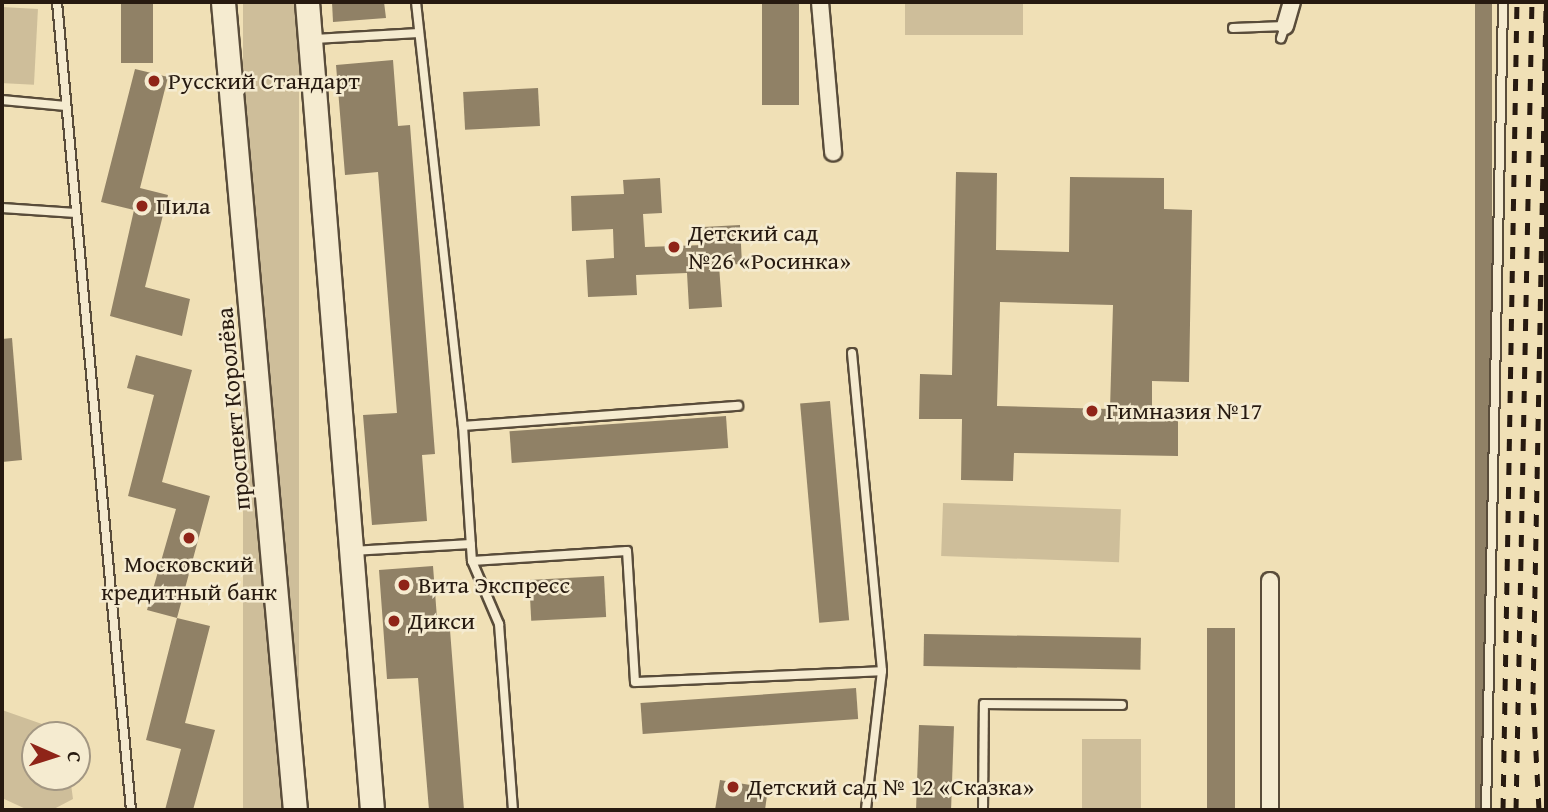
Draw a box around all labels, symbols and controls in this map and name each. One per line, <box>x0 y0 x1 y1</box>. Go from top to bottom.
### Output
place label: Русский Стандарт <box>168 67 360 95</box>
marker: Русский Стандарт <box>146 73 162 89</box>
place label: Пила <box>156 192 210 220</box>
marker: Пила <box>134 198 150 214</box>
place label: Детский сад №26 «Росинка» <box>688 219 851 275</box>
marker: Детский сад №26 «Росинка» <box>666 239 682 255</box>
street label: проспект Королёва <box>210 306 256 512</box>
place label: Гимназия №17 <box>1106 397 1262 425</box>
marker: Гимназия №17 <box>1084 403 1100 419</box>
marker: Московский кредитный банк <box>181 530 197 546</box>
place label: Московский кредитный банк <box>101 550 277 606</box>
place label: Вита Экспресс <box>418 571 570 599</box>
marker: Вита Экспресс <box>396 577 412 593</box>
place label: Дикси <box>408 607 475 635</box>
marker: Дикси <box>386 613 402 629</box>
north arrow <box>21 721 91 791</box>
text: С <box>61 751 89 763</box>
place label: Детский сад № 12 «Сказка» <box>747 773 1034 801</box>
marker: Детский сад № 12 «Сказка» <box>725 779 741 795</box>

